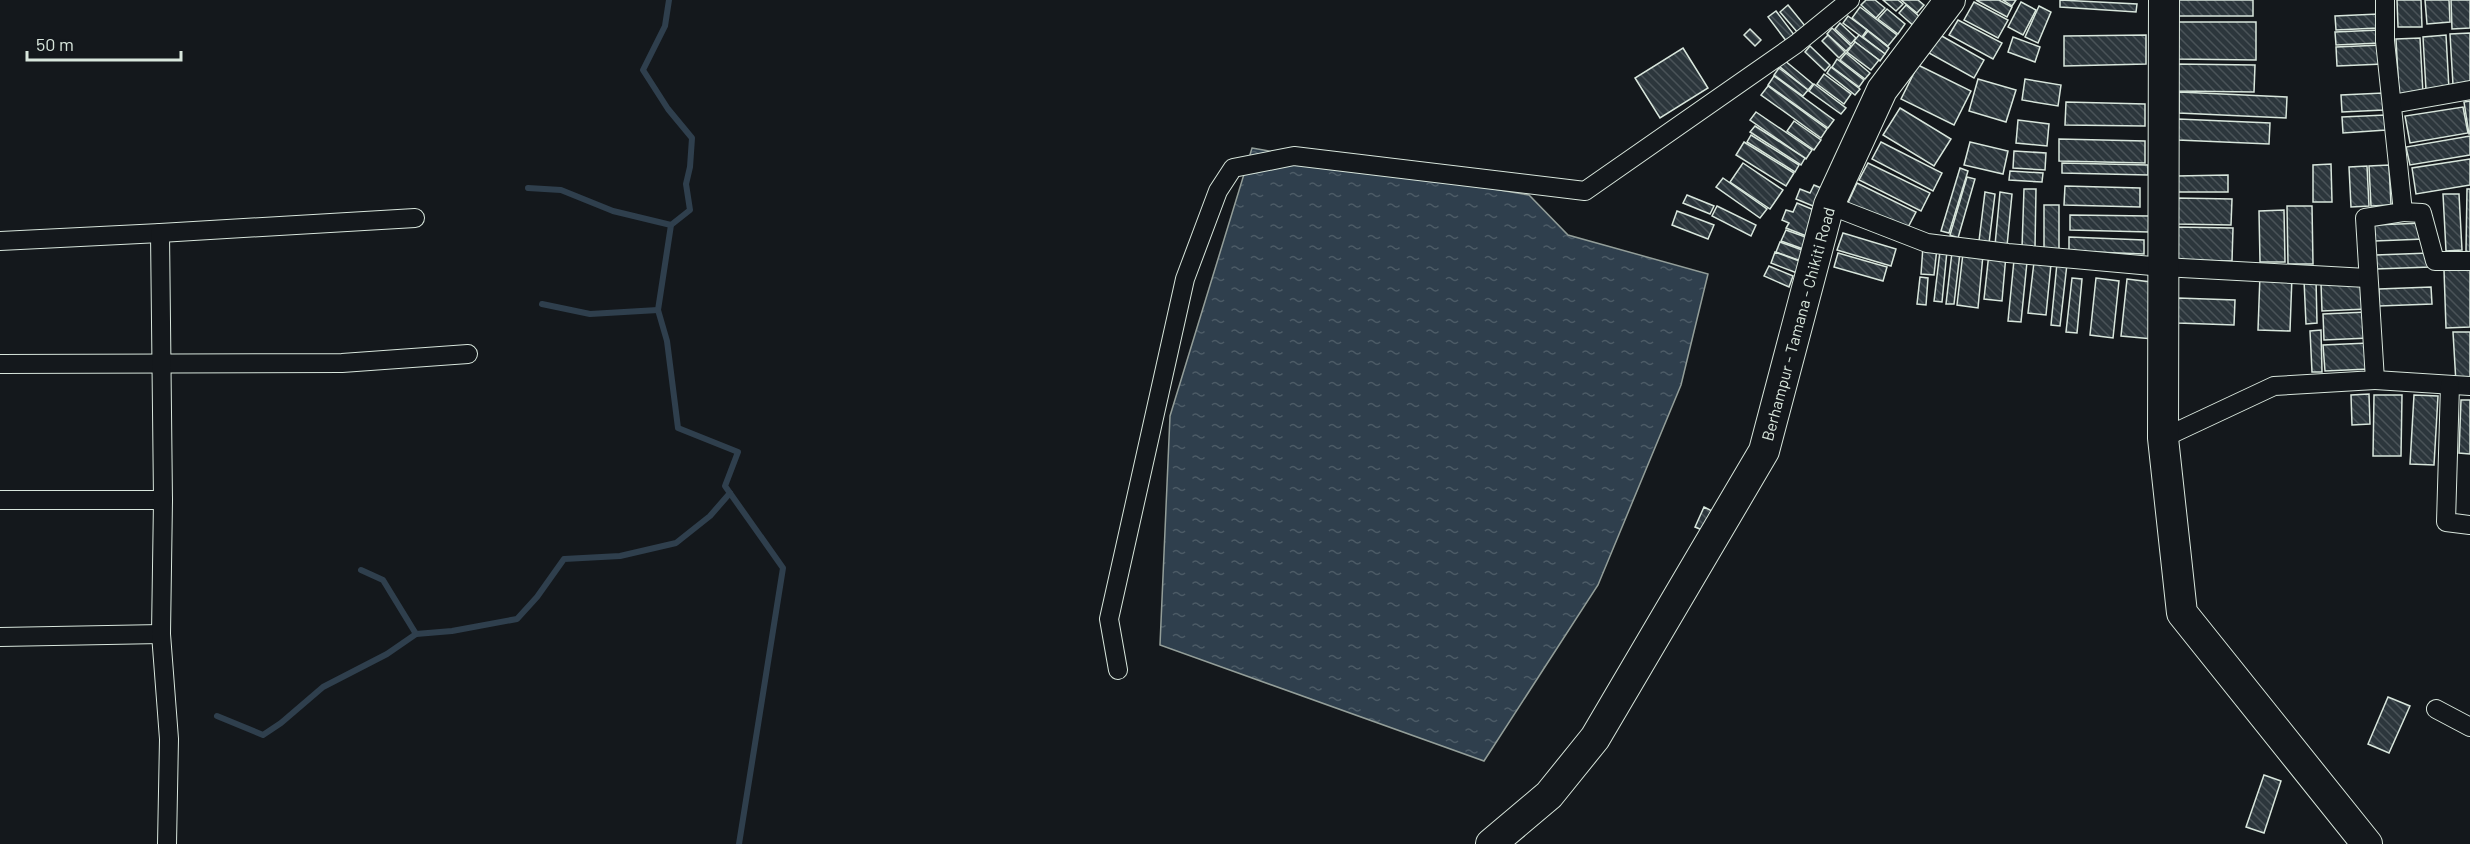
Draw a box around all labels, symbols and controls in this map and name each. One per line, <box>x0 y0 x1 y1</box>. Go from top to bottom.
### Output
scale bar <box>27 24 182 62</box>
text: 50 m <box>36 33 74 55</box>
street label: Berhampur - Tamana - Chikiti Road <box>1757 205 1838 443</box>

